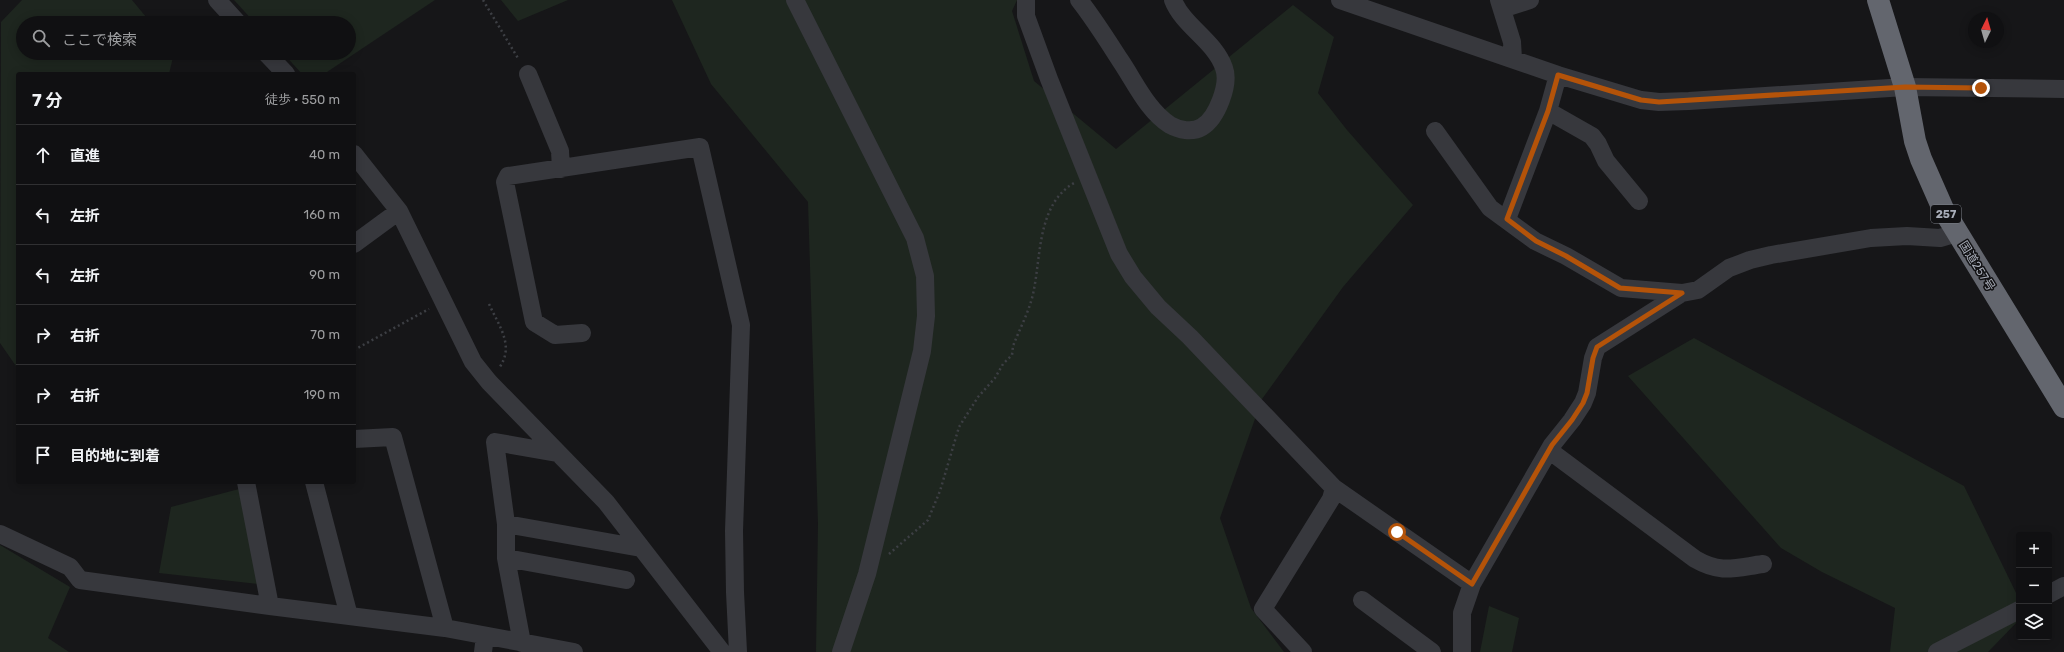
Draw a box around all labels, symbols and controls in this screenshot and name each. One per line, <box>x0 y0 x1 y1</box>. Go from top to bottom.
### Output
north arrow <box>1968 12 2004 48</box>
search box <box>16 16 356 60</box>
icon: search <box>30 27 52 49</box>
text: ここで検索 <box>62 31 137 49</box>
route end <box>1972 79 1990 97</box>
text: 7 分 <box>32 90 62 110</box>
text: 徒歩 · 550 m <box>265 92 340 107</box>
icon: ahead <box>32 144 54 166</box>
text: 直進 <box>70 147 100 165</box>
text: 40 m <box>309 147 340 162</box>
icon: left <box>32 204 54 226</box>
road number: 257 <box>1931 205 1961 223</box>
text: 左折 <box>70 207 100 225</box>
text: 160 m <box>304 207 340 222</box>
street label: 国道257号 <box>1956 238 1998 294</box>
icon: left <box>32 264 54 286</box>
text: 左折 <box>70 267 100 285</box>
text: 90 m <box>309 267 340 282</box>
icon: right <box>32 324 54 346</box>
text: 右折 <box>70 327 100 345</box>
text: 70 m <box>310 327 340 342</box>
icon: right <box>32 384 54 406</box>
text: 右折 <box>70 387 100 405</box>
text: 190 m <box>304 387 340 402</box>
icon: arrive <box>32 444 54 466</box>
text: 目的地に到着 <box>70 447 160 465</box>
route start <box>1388 523 1406 541</box>
map controls <box>2016 532 2052 640</box>
button: + <box>2016 532 2052 568</box>
button: − <box>2016 568 2052 604</box>
button: layers <box>2016 604 2052 640</box>

